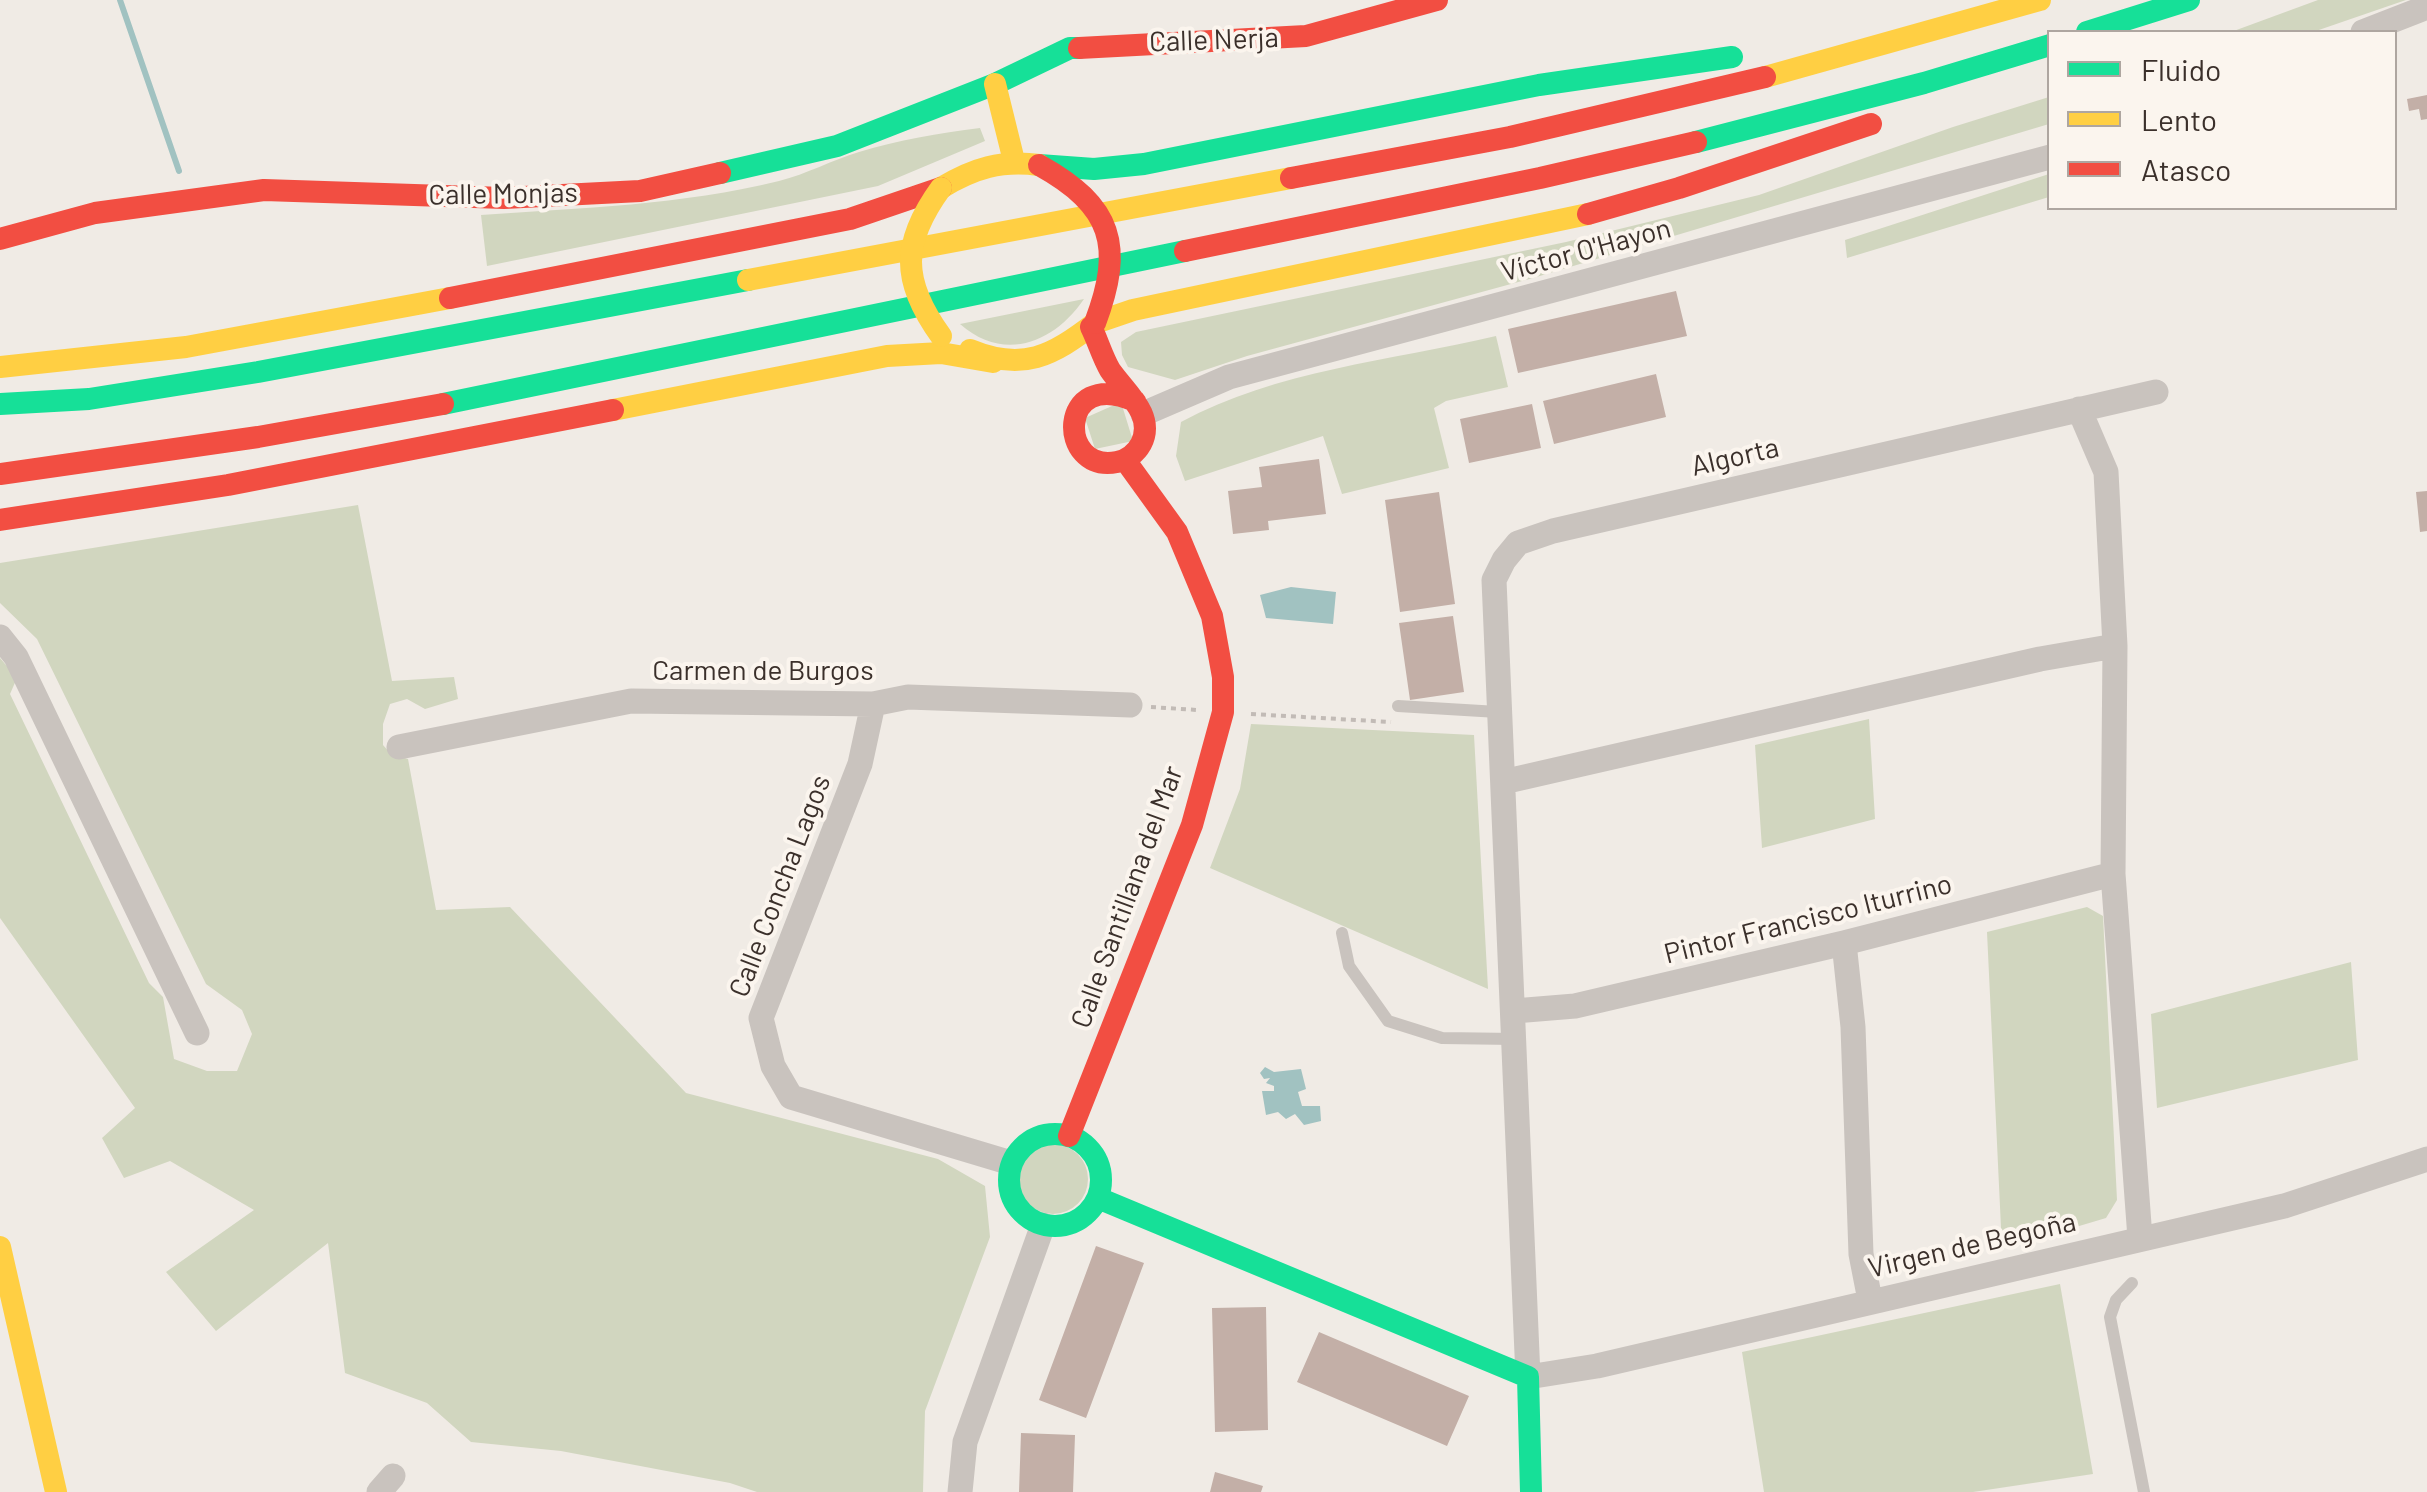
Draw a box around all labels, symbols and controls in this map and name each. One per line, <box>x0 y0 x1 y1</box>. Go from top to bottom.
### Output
street label: Calle Nerja <box>1149 21 1279 59</box>
legend <box>2047 30 2397 210</box>
text: Fluido <box>2141 51 2221 87</box>
text: Lento <box>2141 101 2217 137</box>
text: Atasco <box>2141 151 2231 187</box>
street label: Calle Monjas <box>428 176 578 212</box>
street label: Víctor O'Hayon <box>1498 211 1674 289</box>
street label: Algorta <box>1688 431 1782 483</box>
street label: Carmen de Burgos <box>652 654 874 688</box>
street label: Calle Santillana del Mar <box>1064 761 1190 1033</box>
street label: Calle Concha Lagos <box>722 770 838 1002</box>
street label: Pintor Francisco Iturrino <box>1661 867 1955 971</box>
street label: Virgen de Begoña <box>1865 1205 2079 1285</box>

